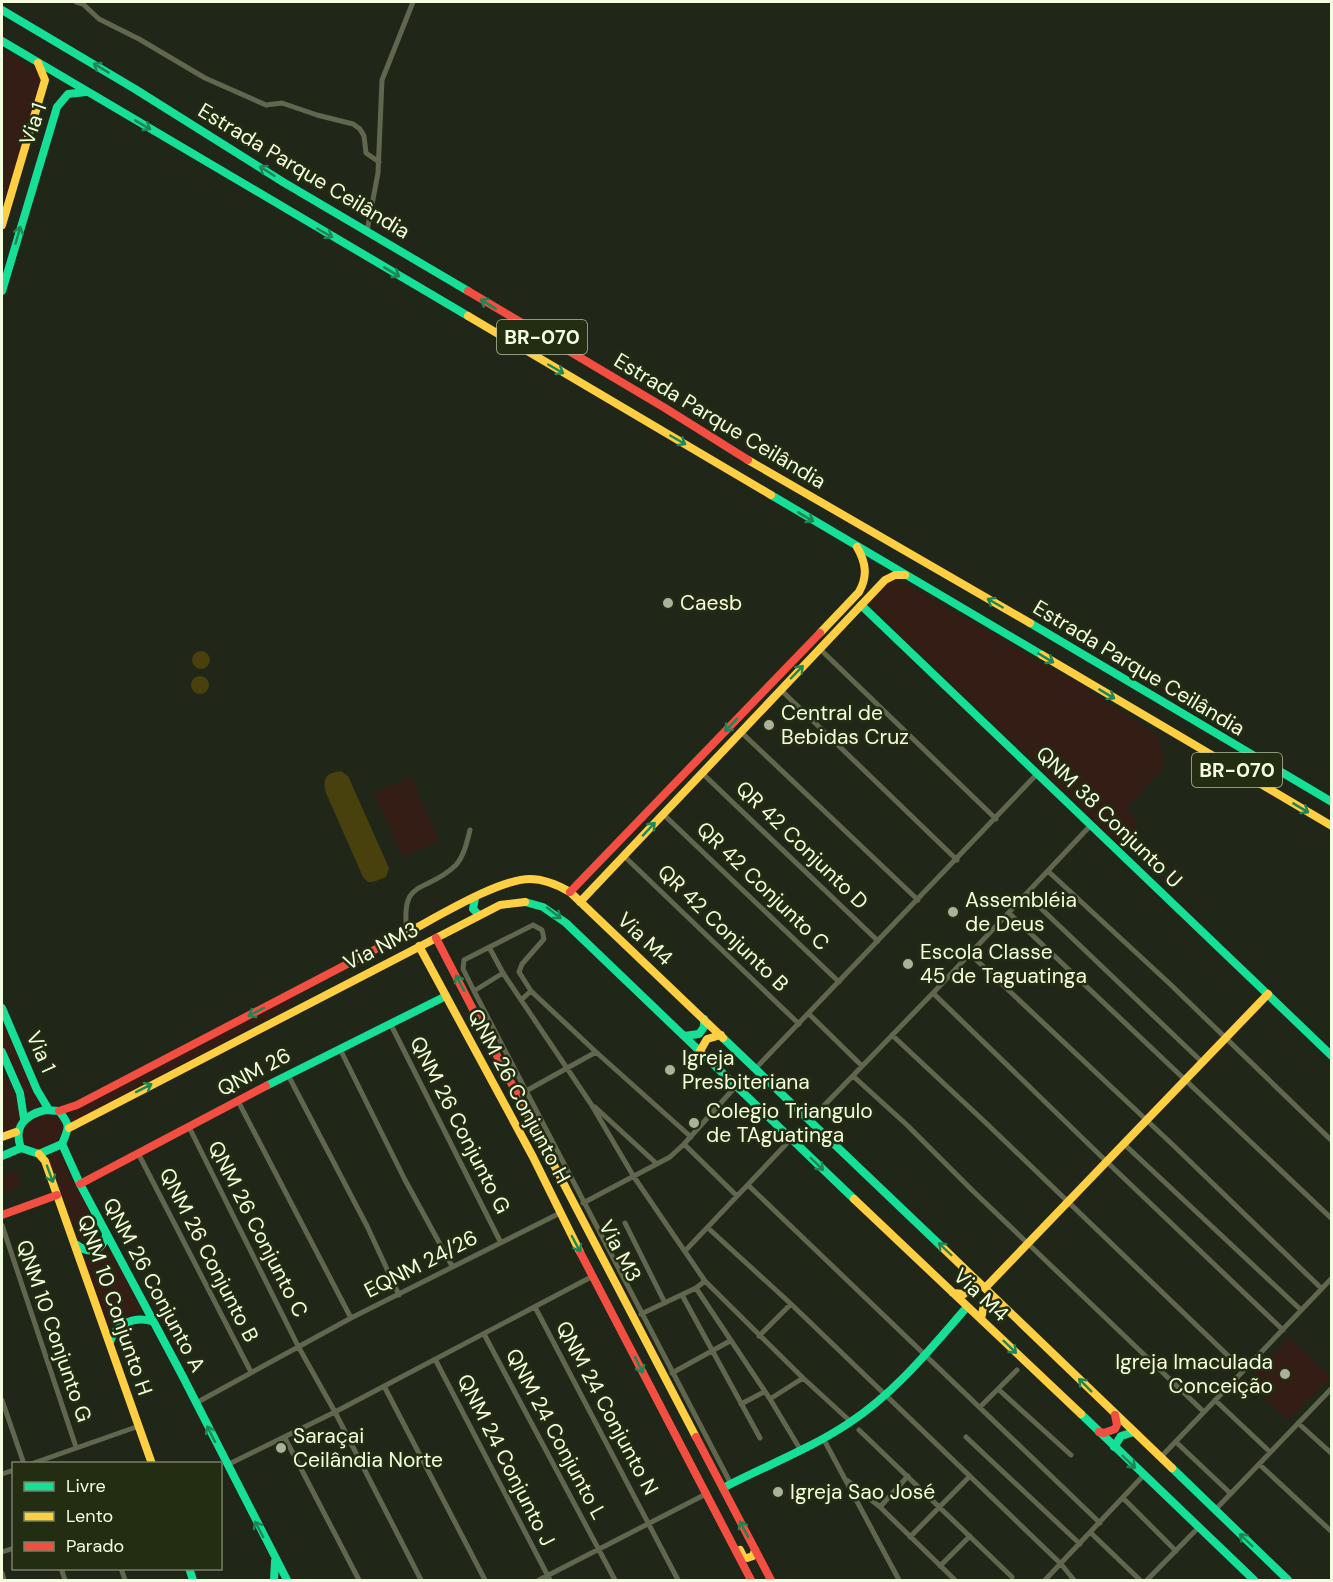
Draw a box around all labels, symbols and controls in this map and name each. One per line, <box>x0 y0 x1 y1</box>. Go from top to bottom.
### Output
one-way arrow <box>93 62 110 74</box>
street label: Estrada Parque Ceilândia <box>193 97 415 245</box>
street label: Via 1 <box>13 99 53 149</box>
one-way arrow <box>134 120 151 132</box>
one-way arrow <box>258 165 275 178</box>
one-way arrow <box>13 226 24 245</box>
one-way arrow <box>317 227 334 239</box>
one-way arrow <box>383 266 400 278</box>
one-way arrow <box>480 298 497 310</box>
road number: BR-070 <box>497 320 587 354</box>
street label: Estrada Parque Ceilândia <box>609 347 831 495</box>
one-way arrow <box>547 363 564 375</box>
one-way arrow <box>669 435 686 447</box>
one-way arrow <box>797 511 814 523</box>
place label: Caesb <box>680 589 742 617</box>
street label: Estrada Parque Ceilândia <box>1028 594 1250 742</box>
marker: Caesb <box>661 596 675 610</box>
one-way arrow <box>987 596 1004 608</box>
one-way arrow <box>1037 652 1054 664</box>
one-way arrow <box>790 665 805 680</box>
one-way arrow <box>1098 688 1115 700</box>
place label: Central de Bebidas Cruz <box>781 699 909 751</box>
one-way arrow <box>723 717 738 732</box>
marker: Central de Bebidas Cruz <box>762 718 776 732</box>
street label: QNM 38 Conjunto U <box>1030 740 1188 894</box>
road number: BR-070 <box>1192 753 1282 787</box>
street label: QR 42 Conjunto D <box>730 775 874 915</box>
one-way arrow <box>1292 802 1309 814</box>
street label: QR 42 Conjunto C <box>691 815 835 957</box>
one-way arrow <box>642 822 656 837</box>
street label: QR 42 Conjunto B <box>651 858 795 998</box>
place label: Assembléia de Deus <box>965 886 1077 938</box>
marker: Assembléia de Deus <box>946 905 960 919</box>
street label: Via M4 <box>611 906 679 972</box>
one-way arrow <box>546 907 562 920</box>
street label: Via NM3 <box>339 915 423 977</box>
place label: Escola Classe 45 de Taguatinga <box>920 938 1087 990</box>
marker: Escola Classe 45 de Taguatinga <box>901 957 915 971</box>
one-way arrow <box>454 975 466 992</box>
street label: QNM 26 Conjunto H <box>461 1004 577 1188</box>
one-way arrow <box>248 1006 266 1018</box>
street label: Via 1 <box>20 1027 62 1077</box>
street label: QNM 26 Conjunto G <box>403 1032 517 1218</box>
street label: QNM 26 <box>212 1041 296 1103</box>
place label: Igreja Presbiteriana <box>682 1044 810 1096</box>
marker: Igreja Presbiteriana <box>663 1063 677 1077</box>
one-way arrow <box>135 1082 153 1094</box>
place label: Colegio Triangulo de TAguatinga <box>706 1097 873 1149</box>
marker: Colegio Triangulo de TAguatinga <box>687 1116 701 1130</box>
street label: QNM 26 Conjunto C <box>201 1136 315 1322</box>
one-way arrow <box>810 1156 825 1171</box>
street label: QNM 26 Conjunto B <box>153 1163 265 1347</box>
one-way arrow <box>45 1164 56 1183</box>
street label: QNM 26 Conjunto A <box>96 1193 212 1377</box>
street label: QNM 10 Conjunto H <box>71 1211 159 1399</box>
street label: Via M3 <box>592 1215 648 1287</box>
street label: EQNM 24/26 <box>359 1223 483 1305</box>
one-way arrow <box>570 1235 582 1252</box>
street label: QNM 10 Conjunto G <box>10 1236 98 1426</box>
one-way arrow <box>938 1243 953 1257</box>
street label: Via M4 <box>947 1262 1015 1328</box>
street label: QNM 24 Conjunto N <box>549 1316 665 1500</box>
one-way arrow <box>1002 1339 1017 1353</box>
street label: QNM 24 Conjunto L <box>499 1344 613 1524</box>
place label: Igreja Imaculada Conceição <box>1115 1348 1273 1400</box>
one-way arrow <box>634 1355 645 1373</box>
marker: Igreja Imaculada Conceição <box>1278 1367 1292 1381</box>
street label: QNM 24 Conjunto J <box>451 1369 561 1551</box>
one-way arrow <box>1078 1378 1093 1392</box>
place label: Saraçai Ceilândia Norte <box>293 1422 443 1474</box>
one-way arrow <box>205 1426 217 1444</box>
marker: Saraçai Ceilândia Norte <box>274 1441 288 1455</box>
one-way arrow <box>1121 1454 1136 1469</box>
legend <box>12 1462 222 1570</box>
text: Livre <box>66 1474 106 1498</box>
place label: Igreja Sao José <box>790 1478 935 1506</box>
marker: Igreja Sao José <box>771 1485 785 1499</box>
text: Lento <box>66 1504 113 1528</box>
one-way arrow <box>253 1520 264 1538</box>
one-way arrow <box>738 1520 749 1538</box>
one-way arrow <box>1239 1533 1254 1547</box>
text: Parado <box>66 1534 124 1558</box>

